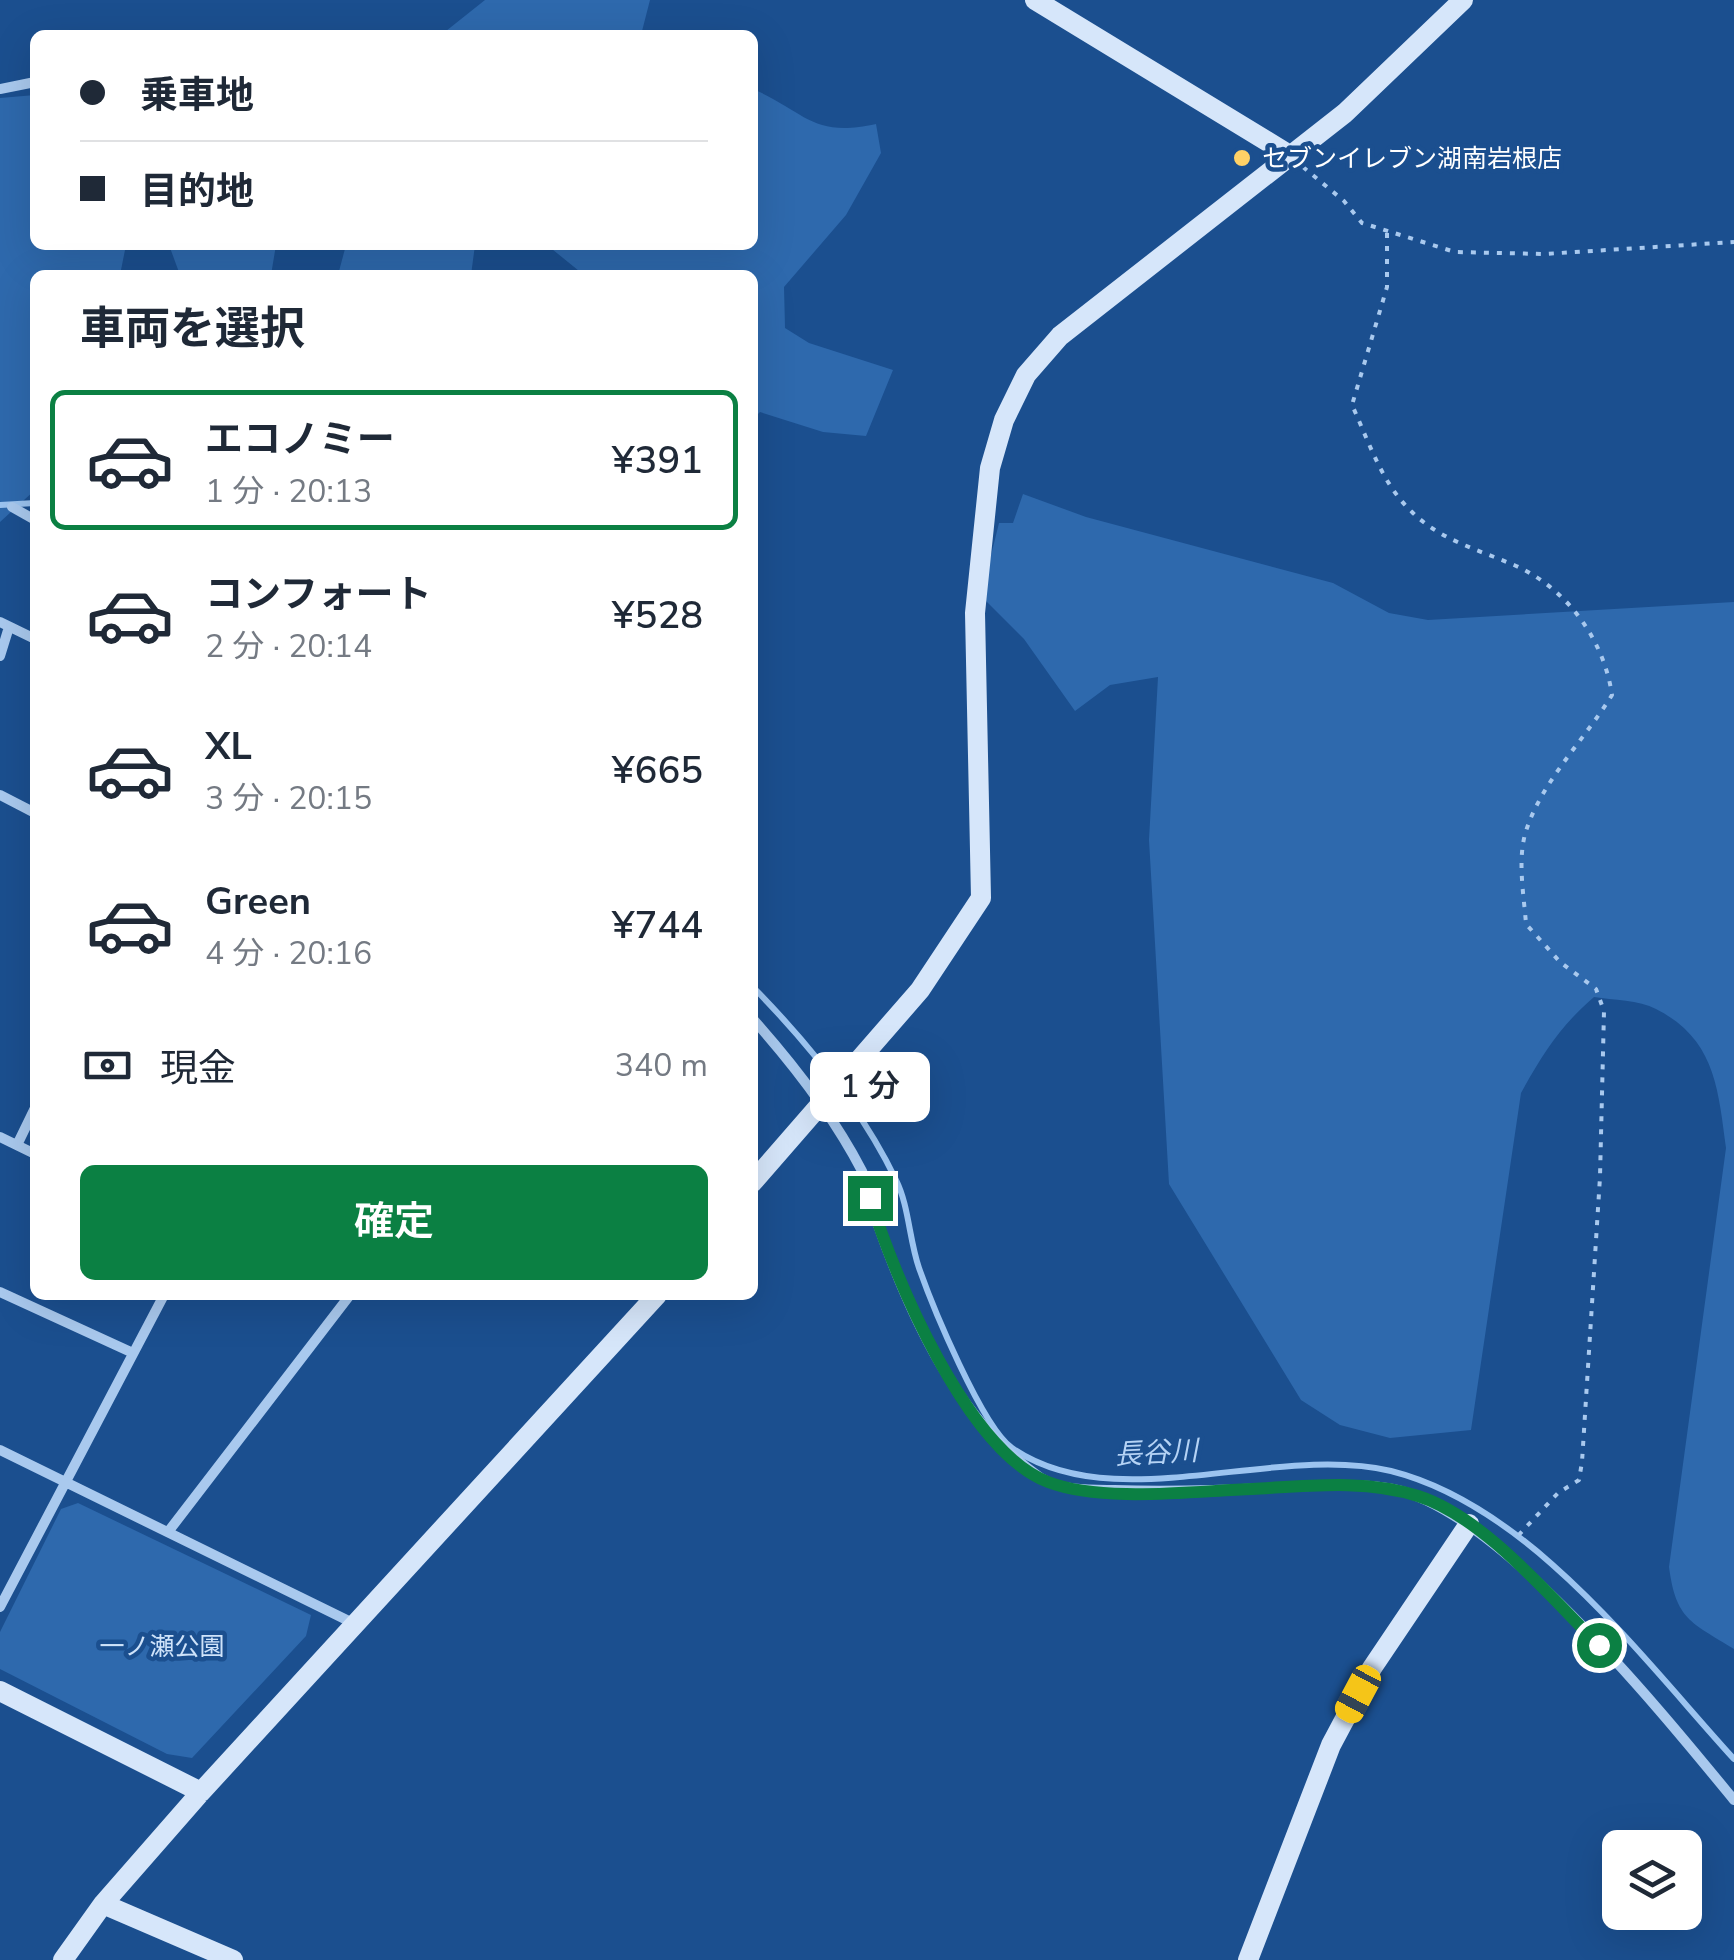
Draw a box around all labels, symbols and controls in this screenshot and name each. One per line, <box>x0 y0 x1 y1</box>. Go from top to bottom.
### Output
text: 乗車地 <box>140 70 254 121</box>
place label: セブンイレブン湖南岩根店 <box>1262 142 1562 176</box>
marker: セブンイレブン湖南岩根店 <box>1231 147 1253 169</box>
text: 目的地 <box>140 166 254 217</box>
text: 車両を選択 <box>80 299 305 360</box>
text: エコノミー <box>205 414 395 465</box>
icon: car <box>85 415 175 505</box>
text: ¥391 <box>612 435 703 486</box>
text: 1 分 · 20:13 <box>205 470 372 513</box>
text: コンフォート <box>205 569 432 620</box>
icon: car <box>85 570 175 660</box>
text: ¥528 <box>612 590 703 641</box>
text: 2 分 · 20:14 <box>205 625 372 668</box>
text: XL <box>205 721 252 772</box>
icon: car <box>85 725 175 815</box>
text: ¥665 <box>612 745 703 796</box>
text: 3 分 · 20:15 <box>205 777 372 820</box>
text: Green <box>205 876 311 927</box>
icon: car <box>85 880 175 970</box>
text: ¥744 <box>612 900 703 951</box>
text: 4 分 · 20:16 <box>205 932 372 975</box>
icon: cash <box>80 1038 135 1093</box>
text: 現金 <box>160 1043 236 1094</box>
text: 340 m <box>615 1044 708 1087</box>
callout: 1 分 <box>810 1053 930 1123</box>
text: 1 分 <box>840 1065 900 1108</box>
button: 確定 <box>80 1165 708 1280</box>
route end <box>848 1176 893 1221</box>
water label: 長谷川 <box>1113 1432 1202 1474</box>
route start <box>1577 1623 1622 1668</box>
park label: 一ノ瀬公園 <box>99 1630 225 1664</box>
car <box>1331 1660 1385 1728</box>
map controls <box>1602 1830 1702 1930</box>
button: layers <box>1602 1830 1702 1930</box>

